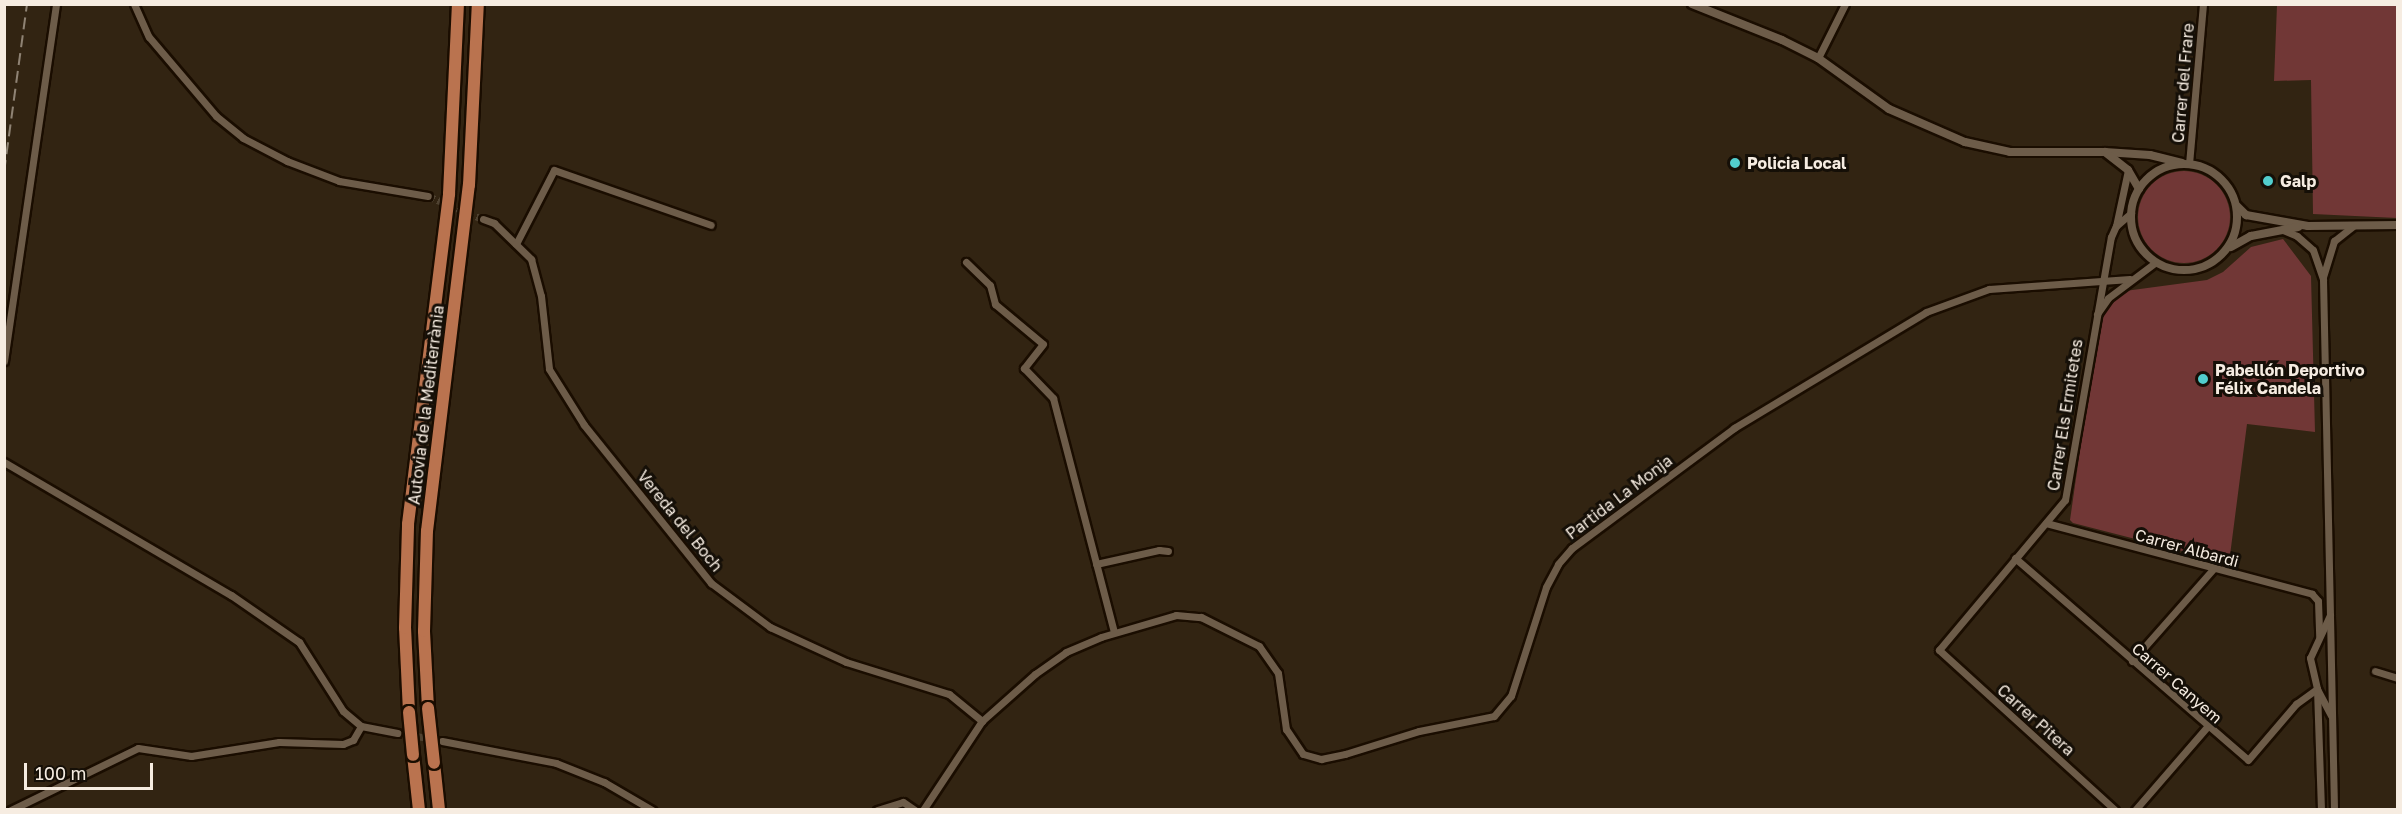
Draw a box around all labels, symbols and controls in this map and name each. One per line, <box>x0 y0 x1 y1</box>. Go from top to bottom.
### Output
street label: Carrer del Frare <box>2168 22 2198 144</box>
place label: Policia Local <box>1747 153 1846 173</box>
marker: Policia Local <box>1728 156 1742 170</box>
place label: Galp <box>2280 171 2316 191</box>
marker: Galp <box>2261 174 2275 188</box>
street label: Autovia de la Mediterrània <box>404 304 448 506</box>
street label: Carrer Els Ermitetes <box>2044 338 2086 492</box>
place label: Pabellón Deportivo Félix Candela <box>2215 360 2365 398</box>
marker: Pabellón Deportivo Félix Candela <box>2196 372 2210 386</box>
street label: Partida La Monja <box>1562 451 1676 543</box>
street label: Vereda del Boch <box>633 467 727 575</box>
street label: Carrer Albardi <box>2133 525 2241 571</box>
street label: Carrer Canyem <box>2128 639 2226 727</box>
street label: Carrer Pitera <box>1993 680 2079 760</box>
scale bar <box>27 751 156 789</box>
text: 100 m <box>35 762 86 784</box>

